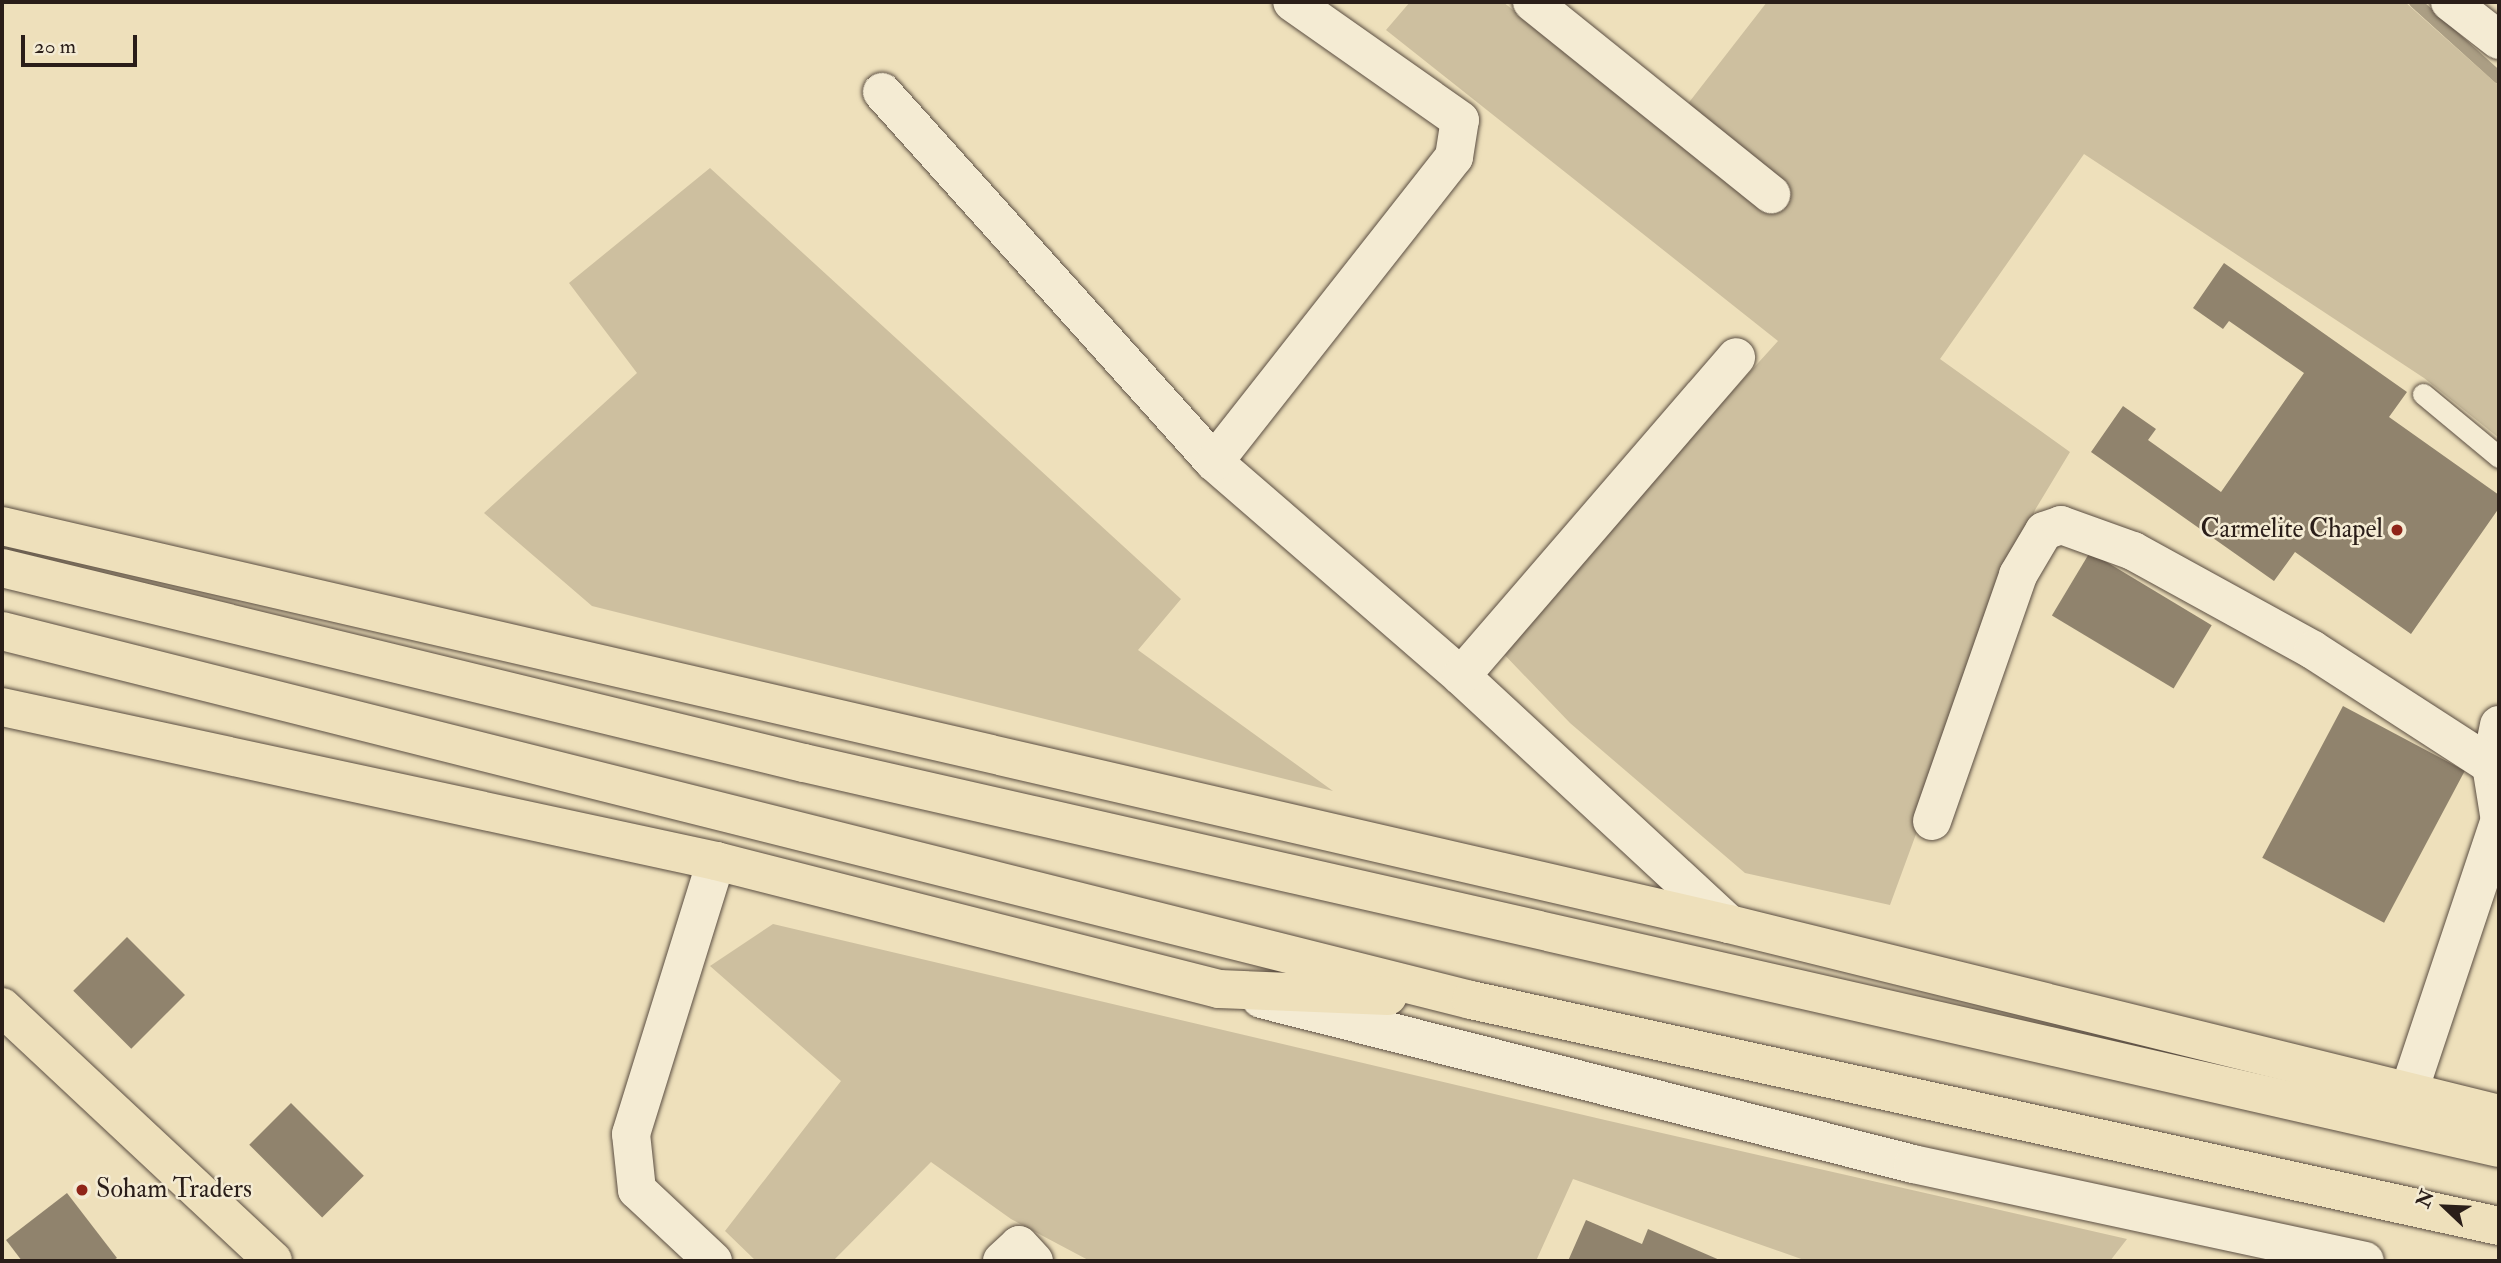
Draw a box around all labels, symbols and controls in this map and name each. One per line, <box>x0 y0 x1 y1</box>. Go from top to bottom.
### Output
scale bar <box>24 21 140 65</box>
text: 20 m <box>34 33 76 60</box>
place label: Carmelite Chapel <box>2201 514 2383 546</box>
marker: Carmelite Chapel <box>2389 522 2405 538</box>
north arrow <box>2410 1172 2480 1242</box>
place label: Soham Traders <box>96 1174 252 1206</box>
marker: Soham Traders <box>74 1182 90 1198</box>
text: N <box>2411 1186 2440 1211</box>

